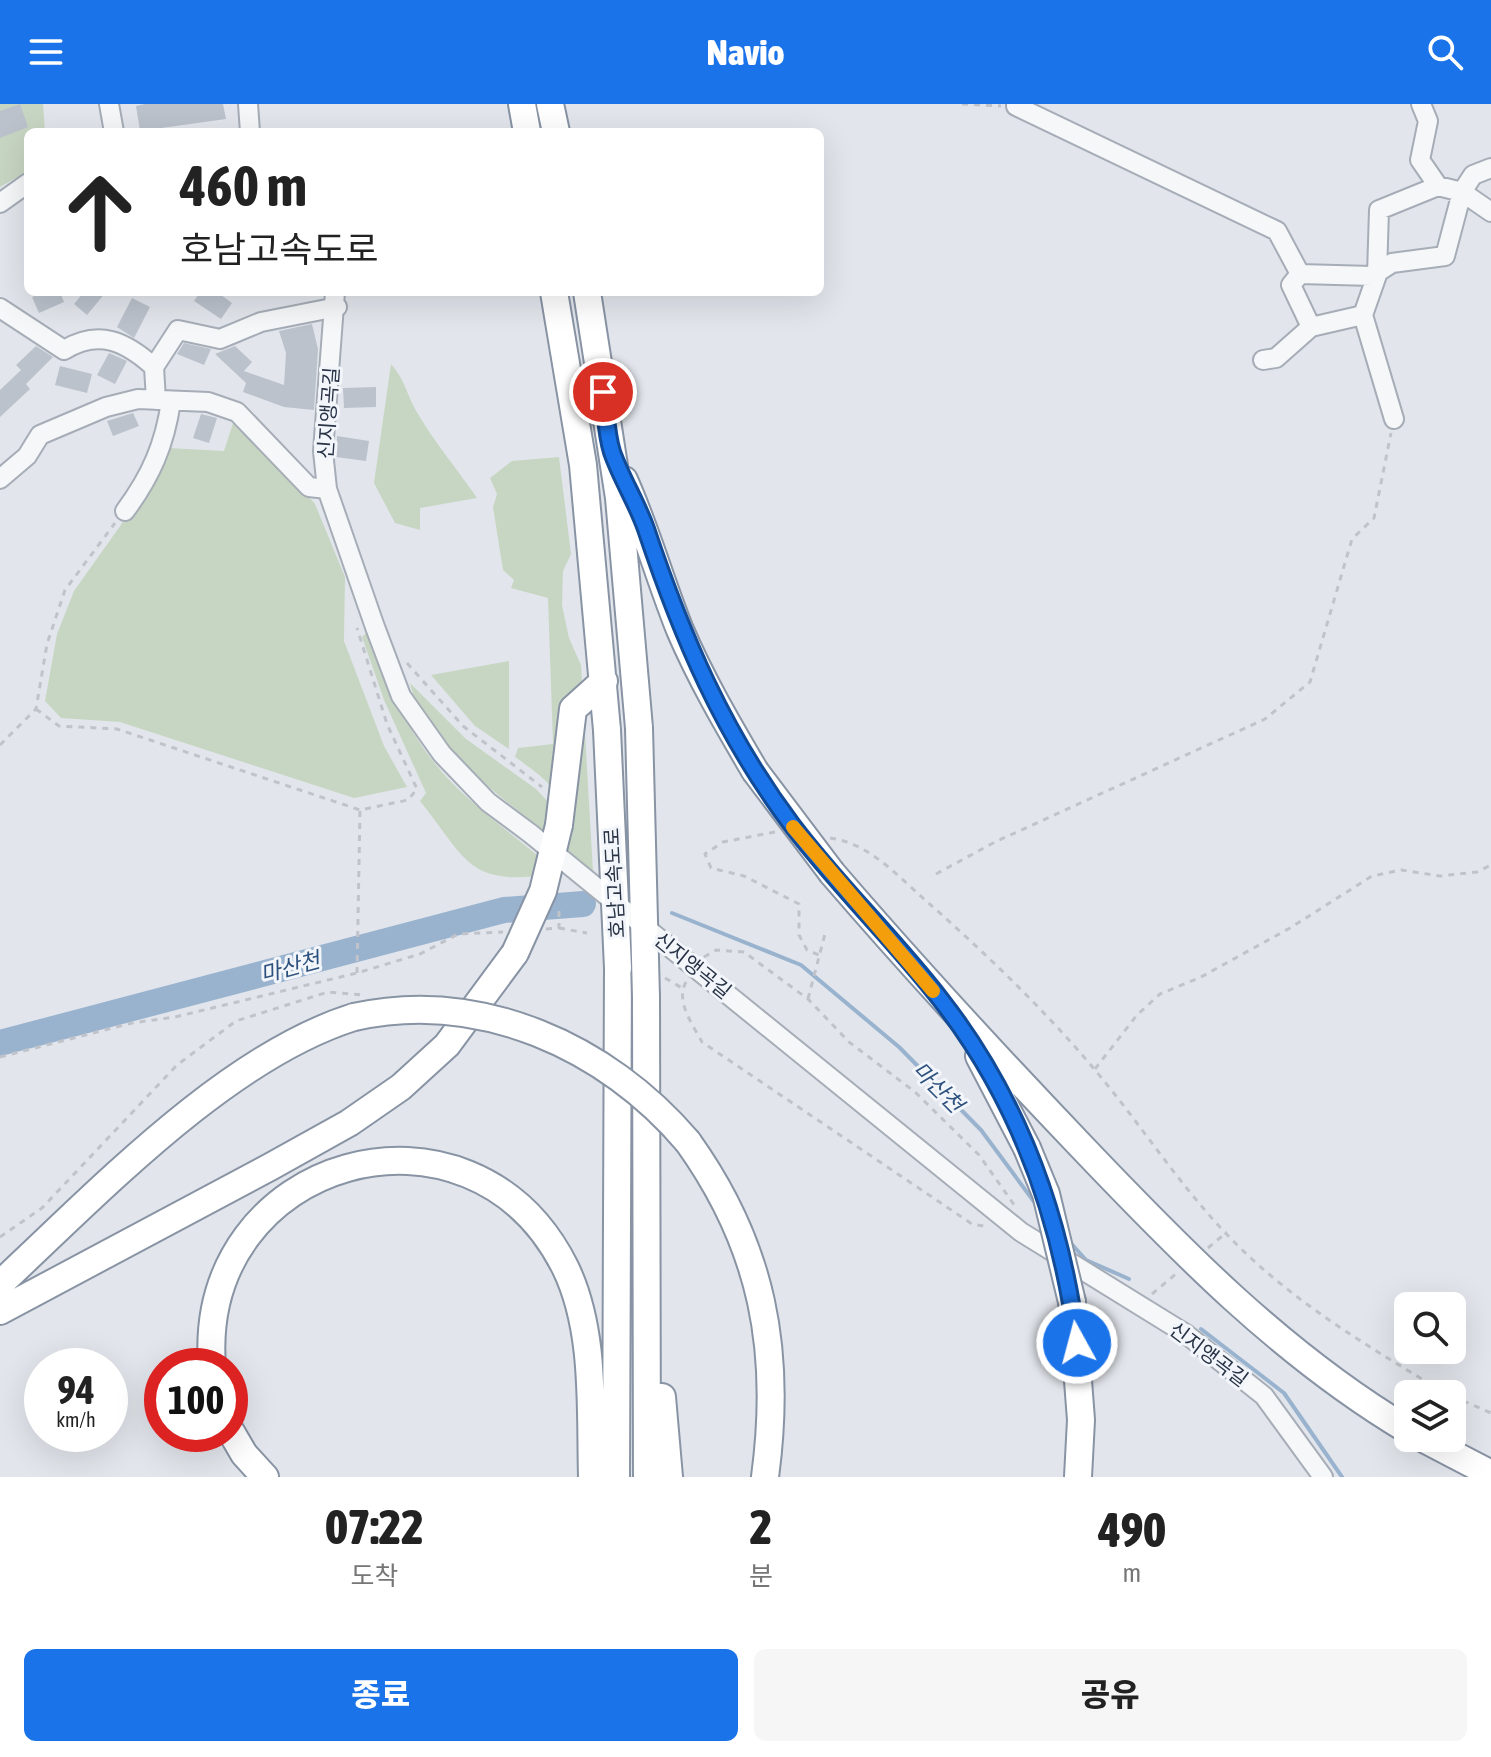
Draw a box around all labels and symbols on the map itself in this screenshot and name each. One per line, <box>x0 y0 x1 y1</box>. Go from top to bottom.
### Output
pin <box>569 358 637 426</box>
street label: 신지앵곡길 <box>313 366 343 460</box>
street label: 호남고속도로 <box>600 827 628 939</box>
street label: 신지앵곡길 <box>650 927 736 1003</box>
water label: 마산천 <box>257 946 325 987</box>
water label: 마산천 <box>907 1056 971 1120</box>
position arrow <box>1035 1301 1119 1385</box>
street label: 신지앵곡길 <box>1165 1317 1253 1391</box>
speed limit sign: 100 <box>144 1348 248 1452</box>

